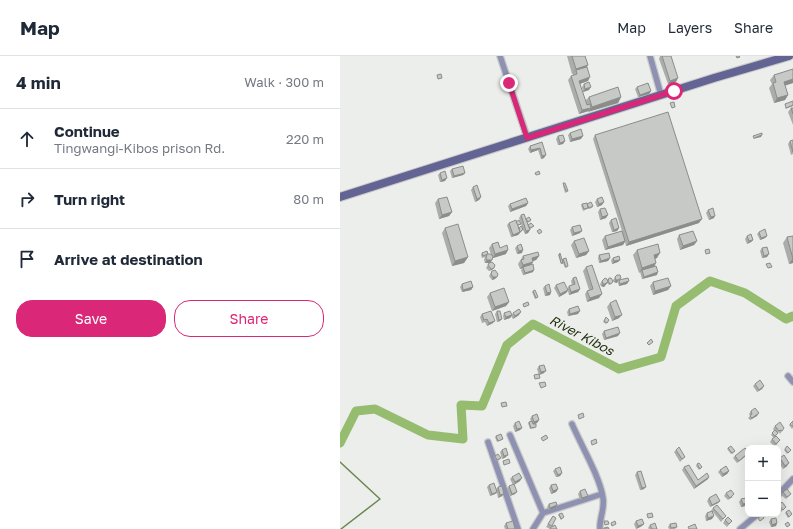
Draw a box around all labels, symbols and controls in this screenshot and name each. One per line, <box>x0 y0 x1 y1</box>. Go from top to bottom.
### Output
text: Map <box>20 16 60 39</box>
text: Map <box>617 19 646 36</box>
text: Layers <box>668 19 712 36</box>
text: Share <box>734 19 773 36</box>
text: 4 min <box>16 72 61 93</box>
text: Walk · 300 m <box>244 74 324 90</box>
route end <box>500 74 518 92</box>
route start <box>665 82 683 100</box>
text: Continue <box>54 122 120 140</box>
icon: ahead <box>16 128 38 150</box>
text: 220 m <box>286 131 324 147</box>
text: Tingwangi-Kibos prison Rd. <box>54 140 225 156</box>
icon: right <box>16 188 38 210</box>
text: Turn right <box>54 190 125 208</box>
text: 80 m <box>293 191 324 207</box>
icon: arrive <box>16 248 38 270</box>
text: Arrive at destination <box>54 250 203 268</box>
button: Save <box>16 300 166 337</box>
button: Share <box>174 300 324 337</box>
water label: River Kibos <box>547 311 618 359</box>
map controls <box>745 445 781 517</box>
button: + <box>745 445 781 481</box>
button: − <box>745 481 781 517</box>

